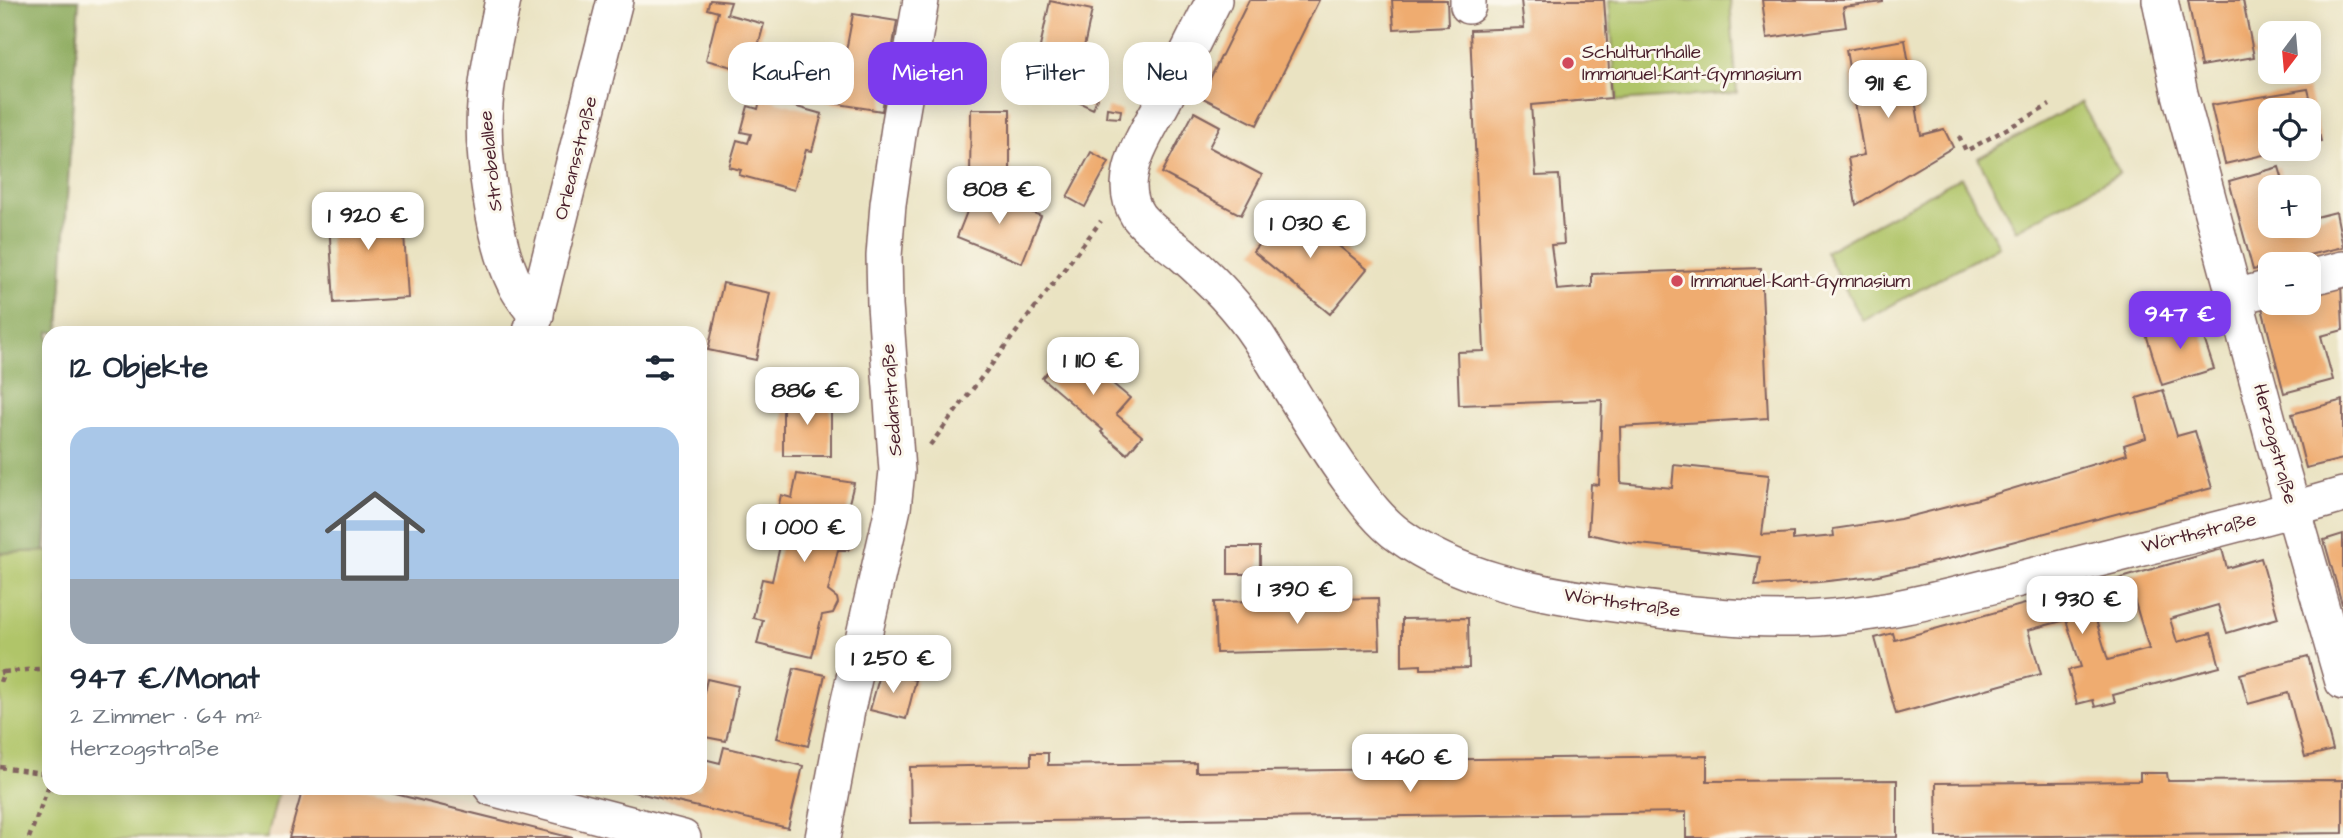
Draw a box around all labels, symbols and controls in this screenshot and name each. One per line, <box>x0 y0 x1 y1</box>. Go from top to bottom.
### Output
north arrow <box>2258 21 2320 84</box>
map controls <box>2258 21 2321 315</box>
place label: Schulturnhalle Immanuel-Kant-Gymnasium <box>1582 39 1801 89</box>
chip: Kaufen <box>728 42 854 105</box>
chip: Mieten <box>868 42 987 105</box>
chip: Filter <box>1001 42 1109 105</box>
chip: Neu <box>1123 42 1212 105</box>
marker: Schulturnhalle Immanuel-Kant-Gymnasium <box>1560 55 1576 71</box>
pin: 911 € <box>1839 60 1937 120</box>
text: 911 € <box>1865 67 1911 99</box>
street label: Orleansstraße <box>548 93 604 223</box>
button: locate <box>2258 98 2321 161</box>
street label: Strobelallee <box>472 109 510 213</box>
pin: 808 € <box>950 166 1048 226</box>
text: 808 € <box>963 173 1035 205</box>
button: + <box>2258 175 2321 238</box>
pin: 1 920 € <box>303 192 433 252</box>
text: 1 920 € <box>328 199 408 231</box>
pin: 1 030 € <box>1245 201 1375 260</box>
text: 1 030 € <box>1270 207 1350 239</box>
button: − <box>2258 252 2321 315</box>
place label: Immanuel-Kant-Gymnasium <box>1691 268 1910 296</box>
marker: Immanuel-Kant-Gymnasium <box>1669 273 1685 289</box>
pin: 947 € <box>2131 292 2229 351</box>
text: 947 € <box>2145 298 2215 330</box>
pin: 1 110 € <box>1028 338 1158 397</box>
street label: Sedanstraße <box>875 343 909 457</box>
text: 1 110 € <box>1063 344 1123 376</box>
text: 12 Objekte <box>70 347 208 389</box>
icon: filters <box>641 349 679 387</box>
pin: 886 € <box>758 368 856 427</box>
text: 886 € <box>771 374 843 406</box>
street label: Herzogstraße <box>2245 381 2304 507</box>
icon: home <box>312 473 438 599</box>
pin: 1 000 € <box>739 504 869 564</box>
street label: Wörthstraße <box>2139 506 2259 560</box>
text: 1 000 € <box>762 511 846 543</box>
pin: 1 390 € <box>1232 566 1362 626</box>
text: 1 390 € <box>1258 573 1336 605</box>
pin: 1 930 € <box>2017 576 2147 636</box>
street label: Wörthstraße <box>1562 581 1682 625</box>
text: 1 930 € <box>2043 583 2121 615</box>
pin: 1 250 € <box>828 636 958 695</box>
text: 1 250 € <box>851 642 935 674</box>
text: 947 €/Monat <box>70 658 260 700</box>
text: 2 Zimmer · 64 m² <box>70 700 262 732</box>
text: Herzogstraße <box>70 732 219 764</box>
pin: 1 460 € <box>1345 734 1475 794</box>
text: 1 460 € <box>1368 741 1452 773</box>

